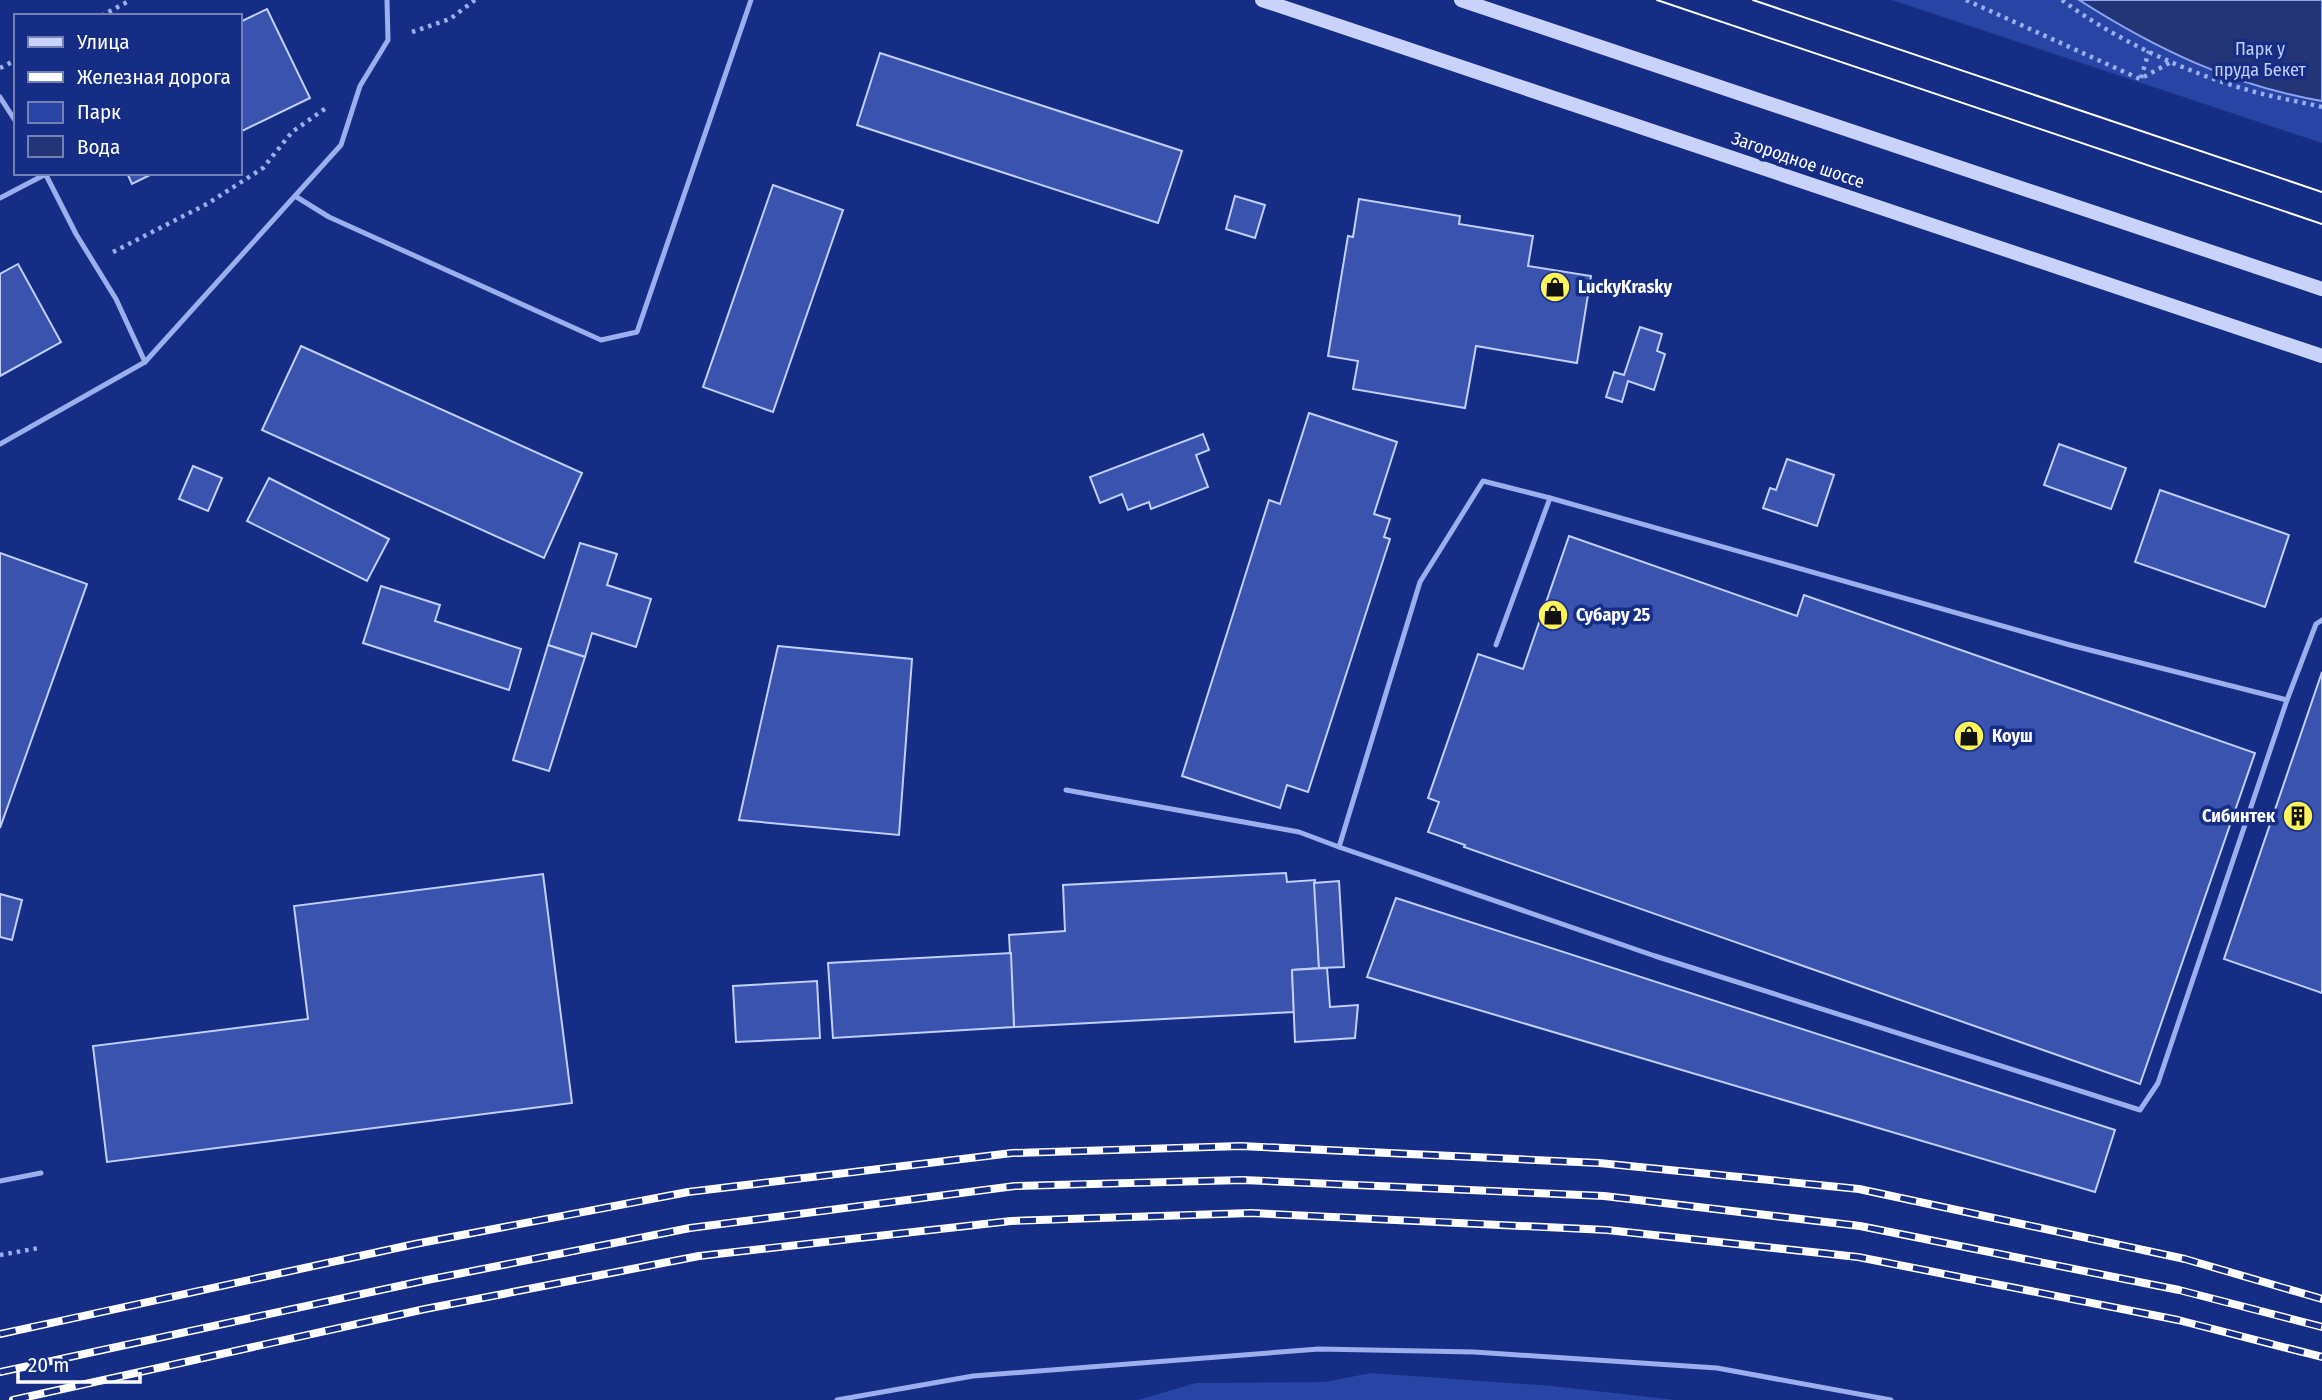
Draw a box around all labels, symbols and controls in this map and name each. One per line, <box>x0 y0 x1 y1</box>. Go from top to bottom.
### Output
legend <box>14 14 242 175</box>
text: Улица <box>76 29 130 55</box>
park label: Парк у пруда Бекет <box>2214 38 2306 81</box>
text: Железная дорога <box>77 64 231 90</box>
text: Парк <box>77 99 121 125</box>
street label: Загородное шоссе <box>1728 127 1868 193</box>
text: Вода <box>77 134 120 160</box>
shop icon: LuckyKrasky <box>1538 270 1572 304</box>
place label: LuckyKrasky <box>1578 276 1672 298</box>
shop icon: Субару 25 <box>1536 598 1570 632</box>
place label: Субару 25 <box>1576 604 1651 626</box>
shop icon: Коуш <box>1952 719 1986 753</box>
place label: Коуш <box>1992 725 2033 747</box>
building icon: Сибинтек <box>2281 799 2315 833</box>
place label: Сибинтек <box>2202 805 2276 827</box>
scale bar <box>18 1340 140 1384</box>
text: 20 m <box>28 1352 69 1378</box>

